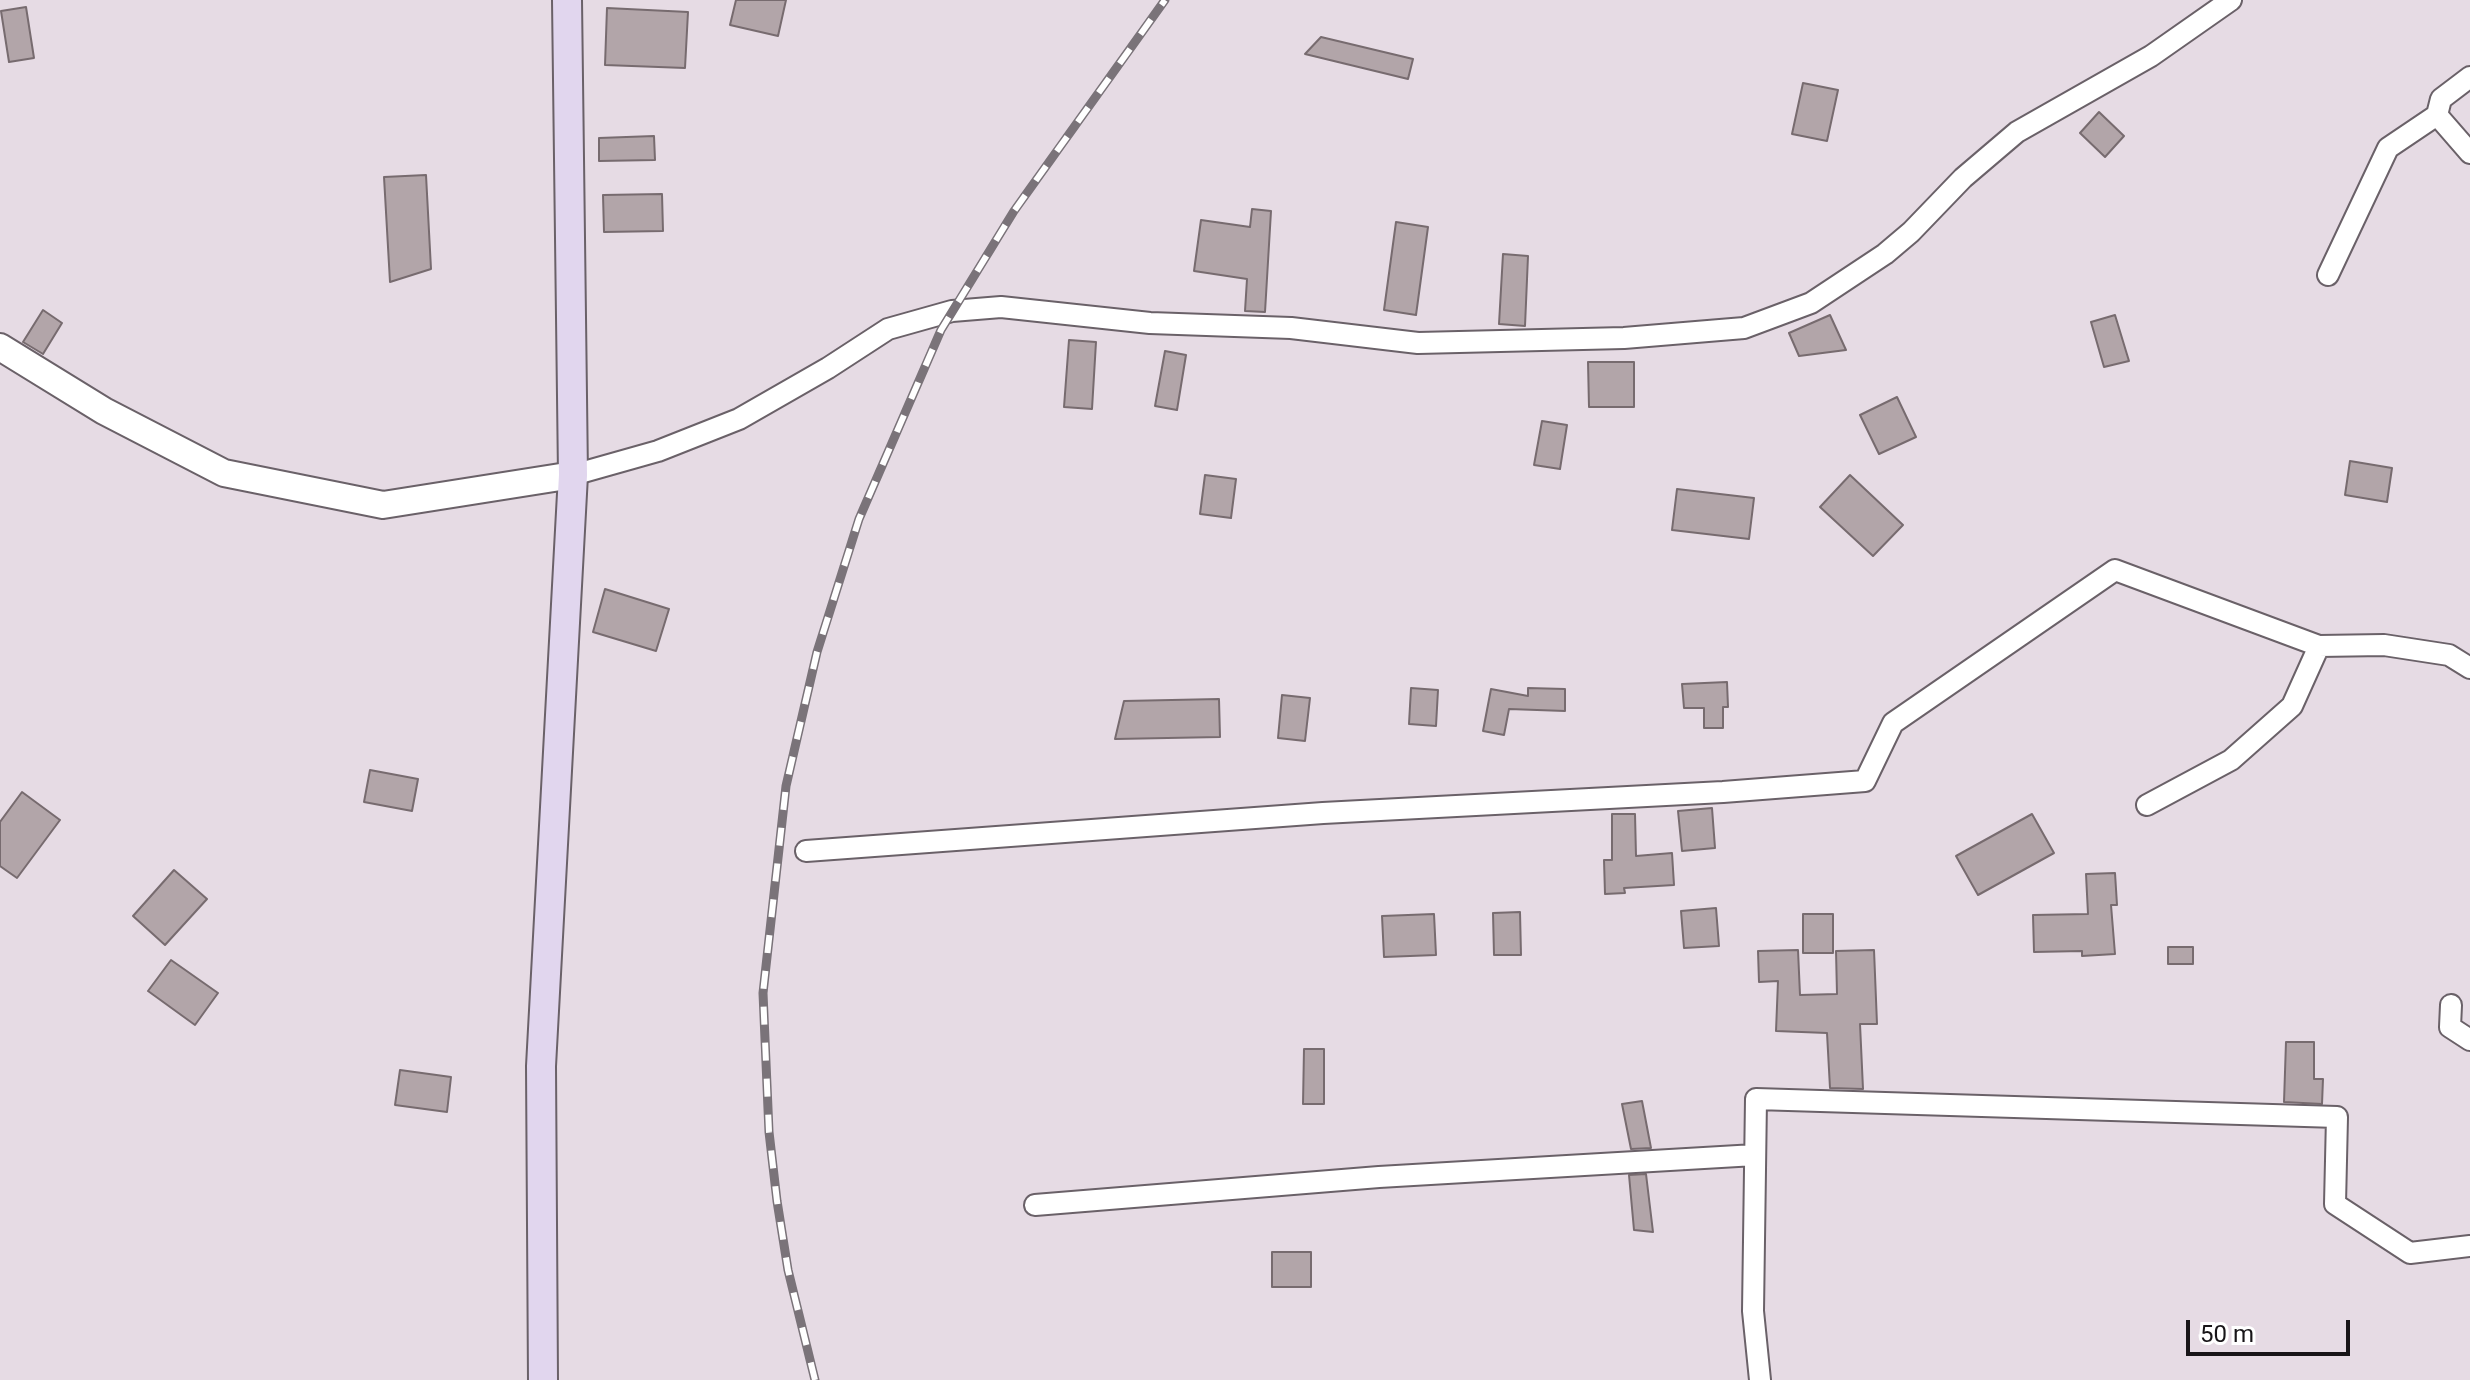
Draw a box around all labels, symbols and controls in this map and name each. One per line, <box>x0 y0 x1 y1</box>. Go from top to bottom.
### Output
scale bar <box>2190 1304 2354 1354</box>
text: 50 m <box>2200 1320 2254 1348</box>

